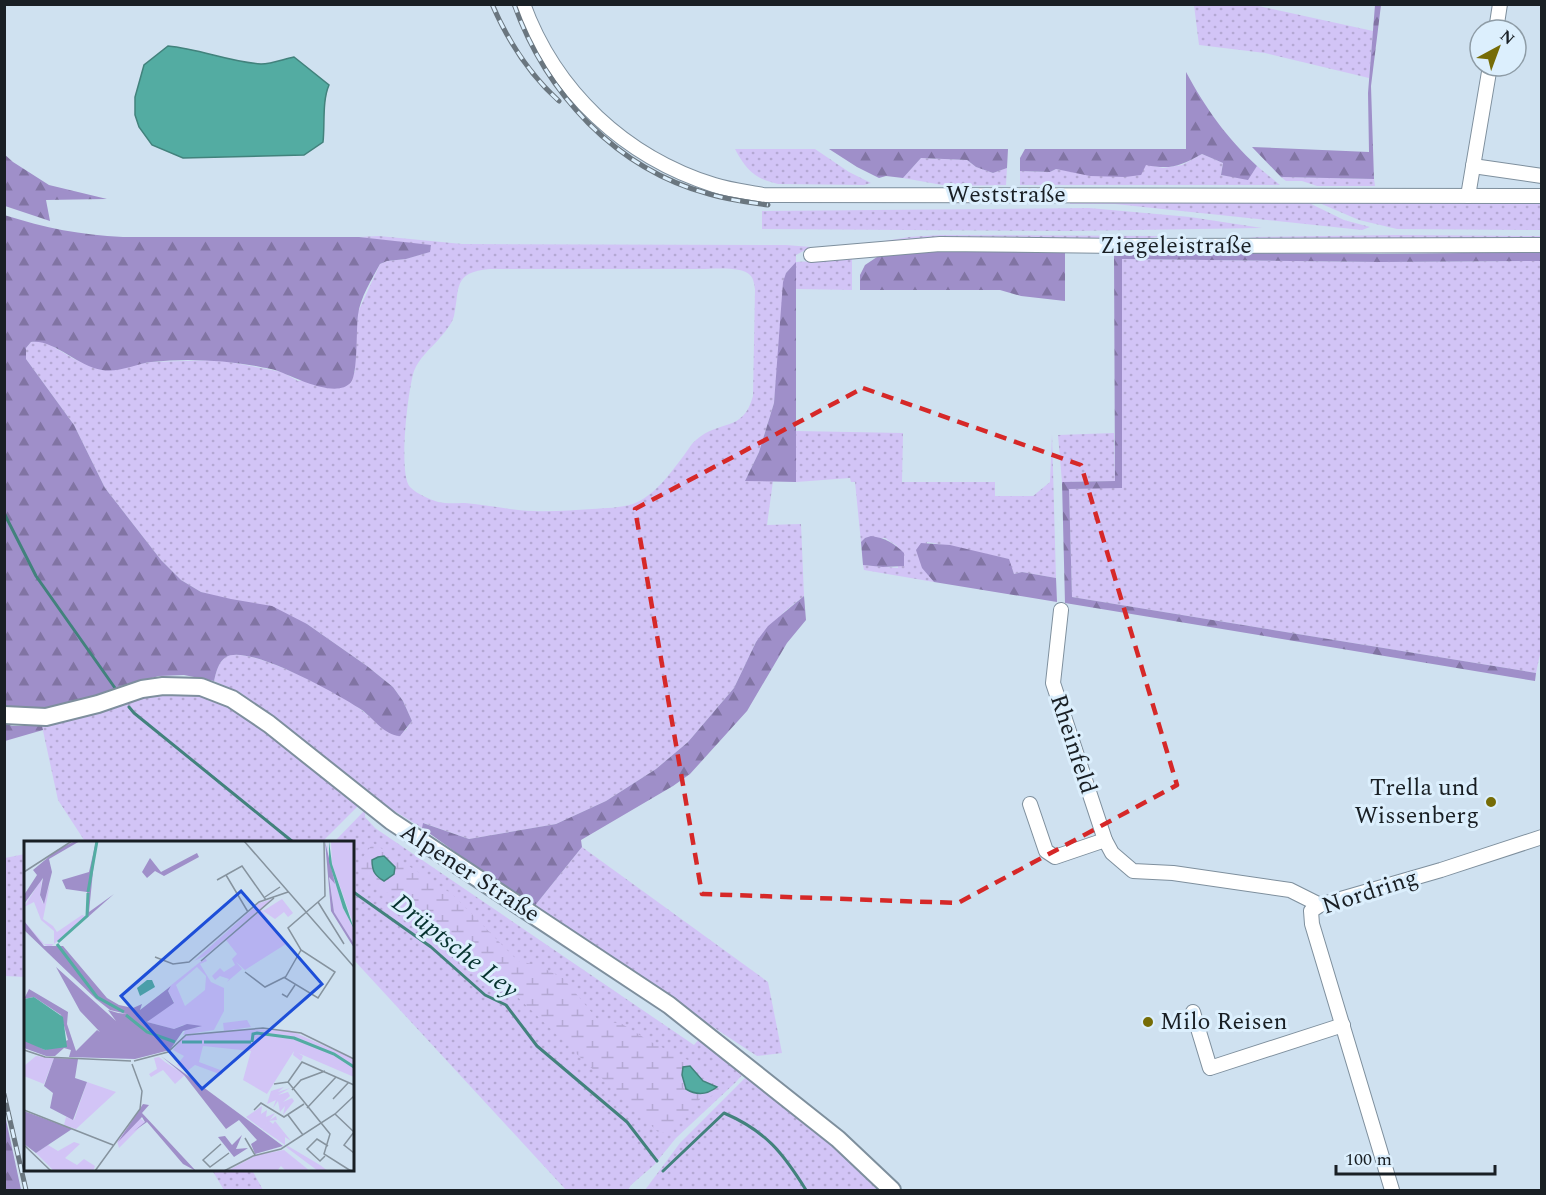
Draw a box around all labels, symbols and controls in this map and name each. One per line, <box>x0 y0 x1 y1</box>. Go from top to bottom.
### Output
north arrow <box>1468 18 1528 78</box>
text: N <box>1494 24 1520 51</box>
street label: Weststraße <box>946 177 1066 213</box>
street label: Ziegeleistraße <box>1100 228 1252 264</box>
street label: Rheinfeld <box>1040 689 1106 799</box>
place label: Trella und Wissenberg <box>1355 770 1479 834</box>
marker: Trella und Wissenberg <box>1484 795 1498 809</box>
street label: Alpener Straße <box>393 814 547 932</box>
inset map <box>24 841 354 1171</box>
street label: Nordring <box>1317 860 1423 924</box>
water label: Drüptsche Ley <box>383 883 528 1009</box>
place label: Milo Reisen <box>1160 1004 1288 1040</box>
marker: Milo Reisen <box>1141 1015 1155 1029</box>
scale bar <box>1336 1138 1495 1176</box>
text: 100 m <box>1345 1146 1392 1173</box>

